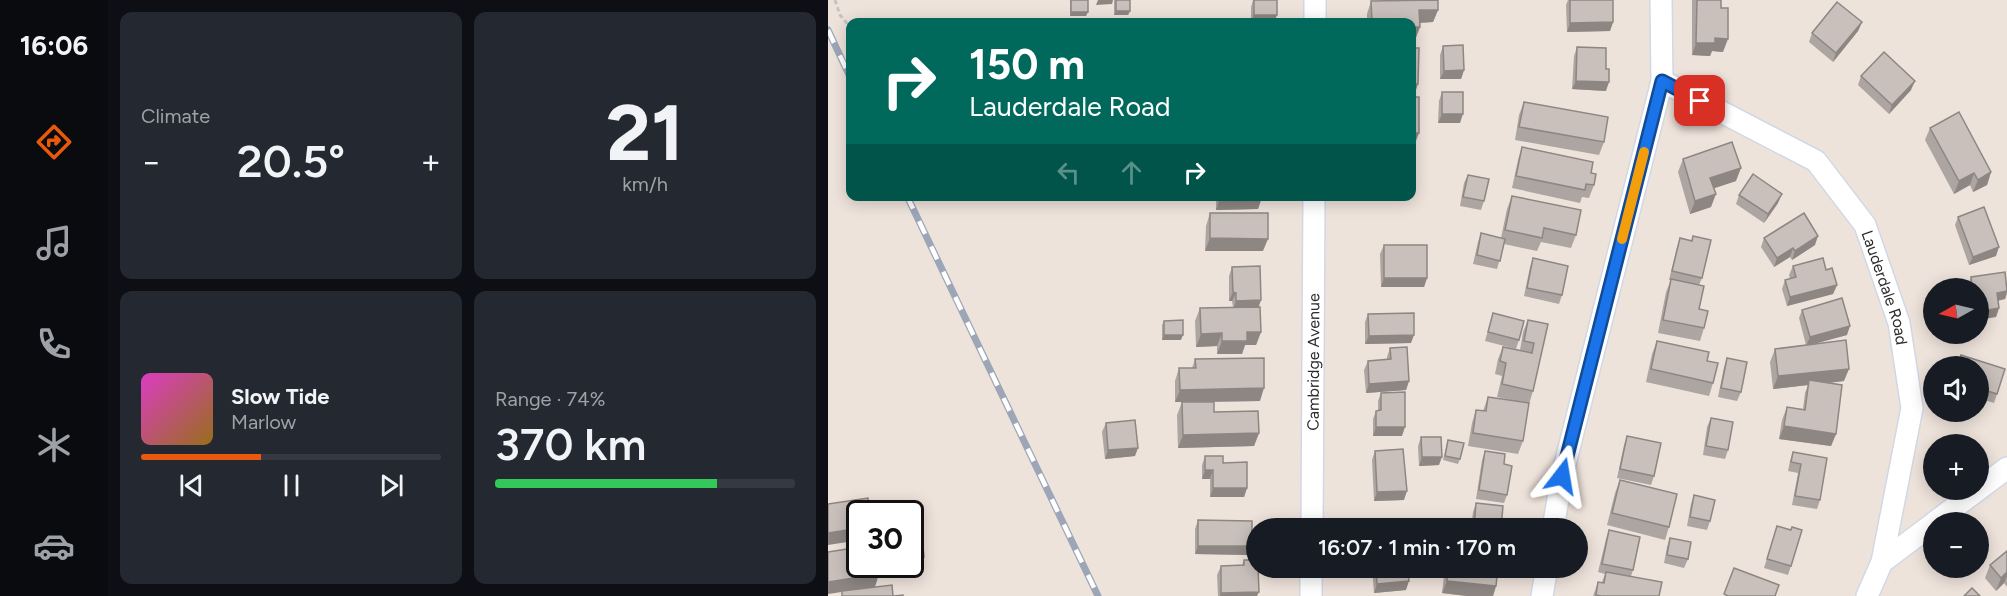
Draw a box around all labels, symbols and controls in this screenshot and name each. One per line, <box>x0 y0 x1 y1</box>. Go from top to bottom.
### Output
text: 16:06 <box>20 29 88 62</box>
text: 150 m <box>969 39 1085 90</box>
icon: right <box>870 42 948 120</box>
pin <box>1674 75 1725 126</box>
icon: arrive <box>1683 84 1716 117</box>
text: 21 <box>606 86 684 180</box>
text: Lauderdale Road <box>969 90 1171 123</box>
text: Climate <box>141 104 210 128</box>
icon: directions <box>33 121 75 163</box>
text: 20.5° <box>237 134 345 188</box>
text: − <box>141 142 162 181</box>
text: + <box>420 142 441 181</box>
icon: left <box>1052 156 1085 189</box>
icon: ahead <box>1115 156 1148 189</box>
icon: right <box>1178 156 1211 189</box>
text: km/h <box>622 172 668 196</box>
icon: music <box>33 222 75 264</box>
street label: Lauderdale Road <box>1858 228 1911 346</box>
north arrow <box>1923 278 1989 344</box>
map controls <box>1923 278 1989 578</box>
street label: Cambridge Avenue <box>1304 293 1323 431</box>
icon: phone <box>33 323 75 365</box>
button: sound <box>1923 356 1989 422</box>
text: Slow Tide <box>231 383 330 410</box>
text: Range · 74% <box>495 387 605 411</box>
text: Marlow <box>231 410 296 434</box>
text: 370 km <box>495 417 646 471</box>
icon: climate <box>33 424 75 466</box>
button: + <box>1923 434 1989 500</box>
position arrow <box>1530 444 1594 508</box>
icon: previous <box>175 469 208 502</box>
icon: pause <box>275 469 308 502</box>
icon: next <box>375 469 408 502</box>
speed limit sign: 30 <box>846 500 924 578</box>
button: − <box>1923 512 1989 578</box>
icon: car <box>33 525 75 567</box>
text: 16:07 · 1 min · 170 m <box>1318 534 1516 561</box>

